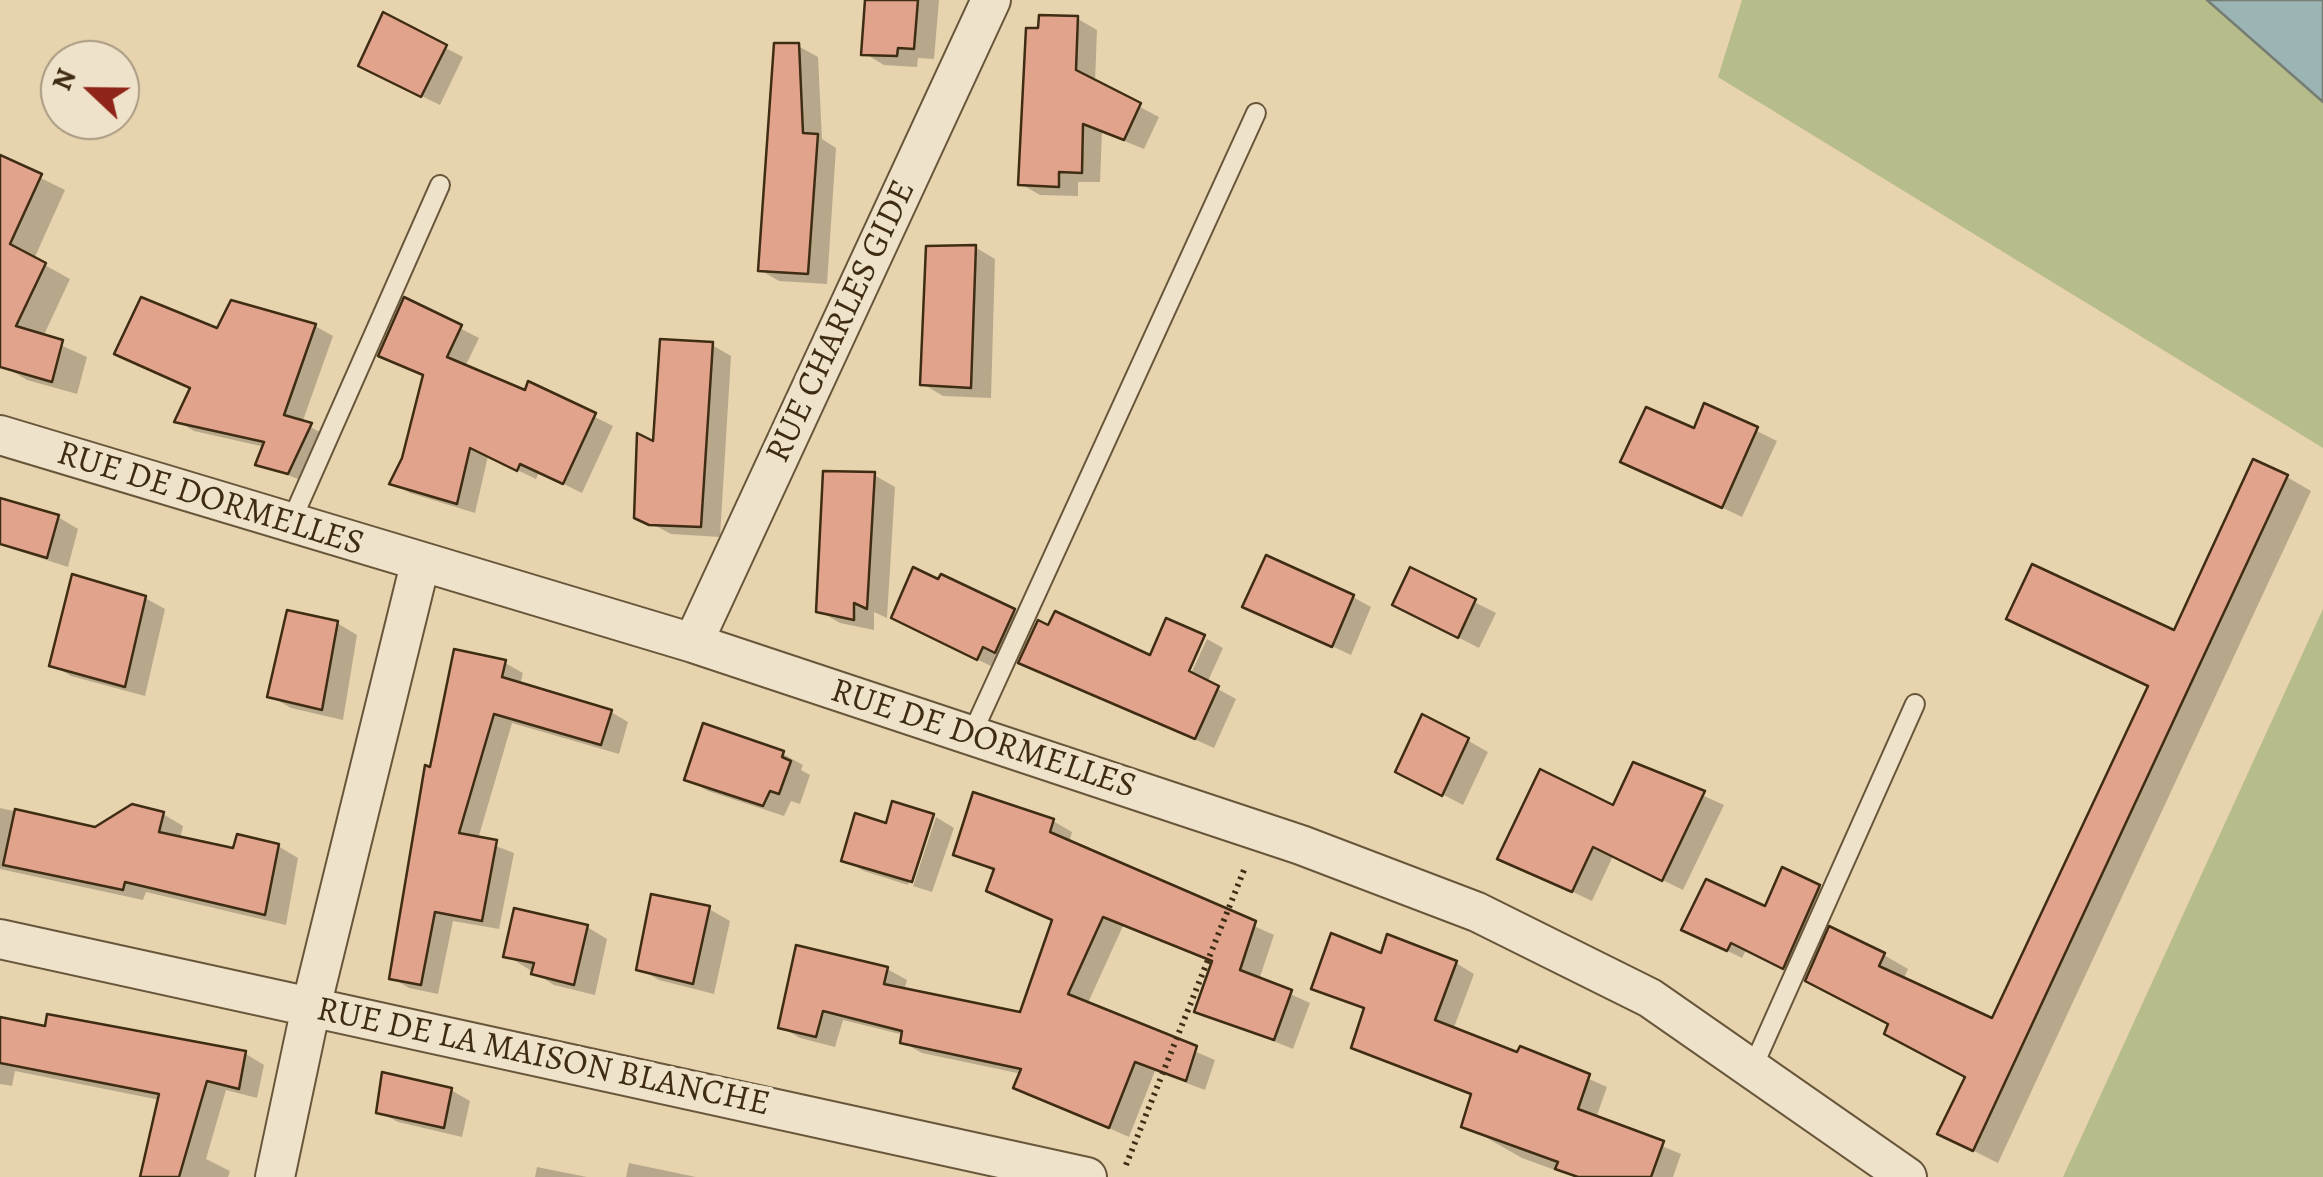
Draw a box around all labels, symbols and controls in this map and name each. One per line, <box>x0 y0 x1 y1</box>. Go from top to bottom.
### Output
north arrow <box>40 40 140 140</box>
text: N <box>43 63 85 96</box>
street label: RUE CHARLES GIDE <box>758 174 926 470</box>
street label: RUE DE DORMELLES <box>52 433 368 567</box>
street label: RUE DE DORMELLES <box>825 671 1141 809</box>
street label: RUE DE LA MAISON BLANCHE <box>313 989 773 1127</box>

